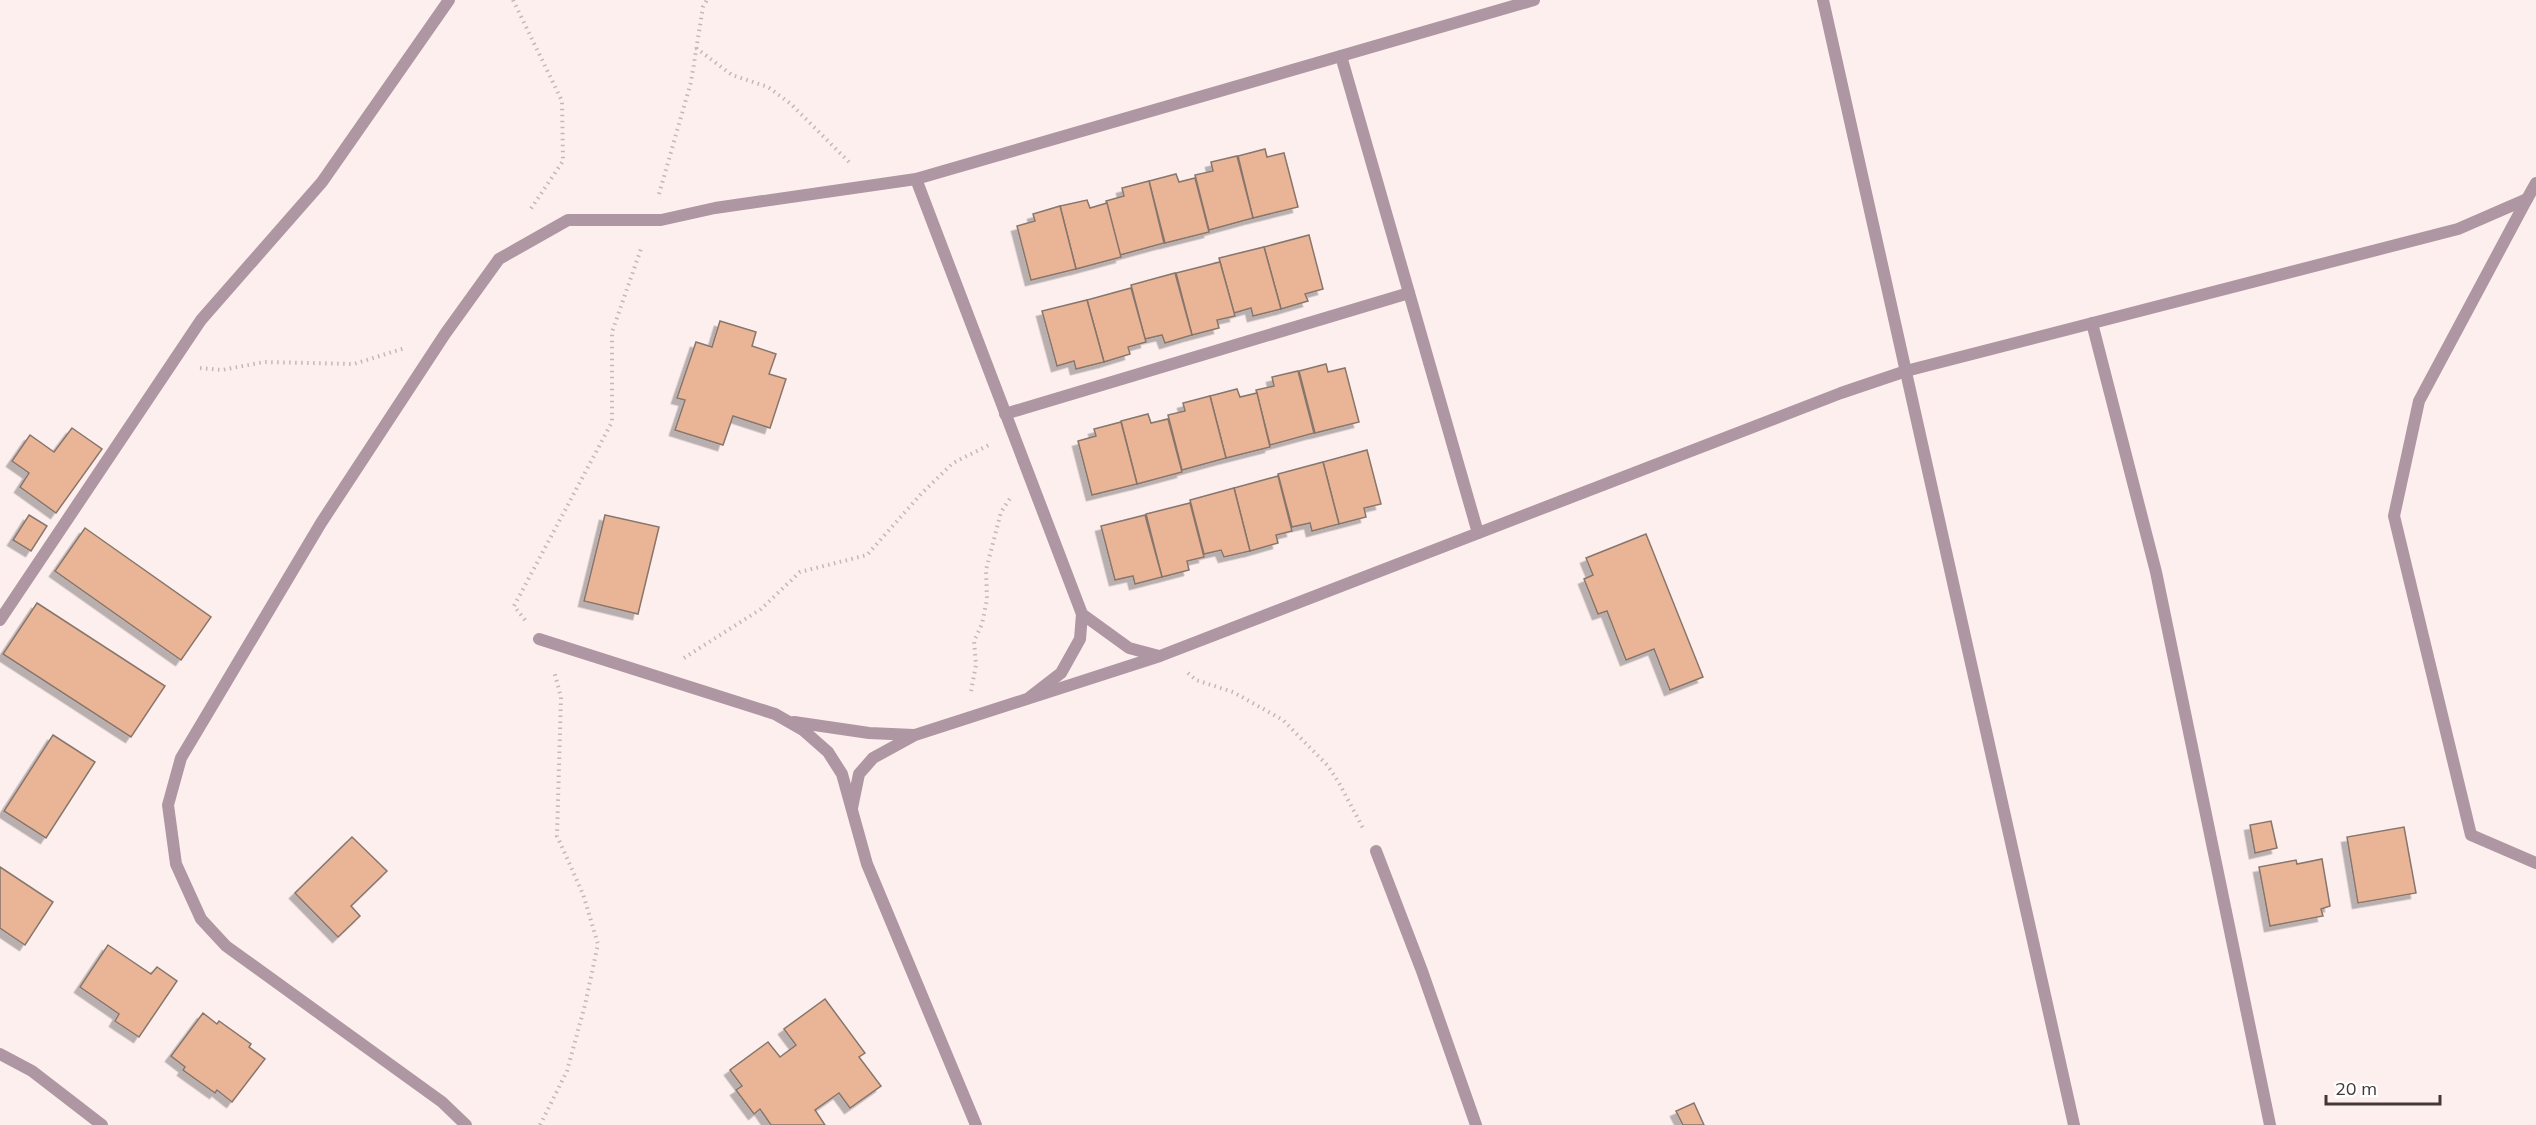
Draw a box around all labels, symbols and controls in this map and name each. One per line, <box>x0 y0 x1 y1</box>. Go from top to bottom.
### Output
scale bar <box>2326 1068 2440 1106</box>
text: 20 m <box>2335 1077 2377 1100</box>

